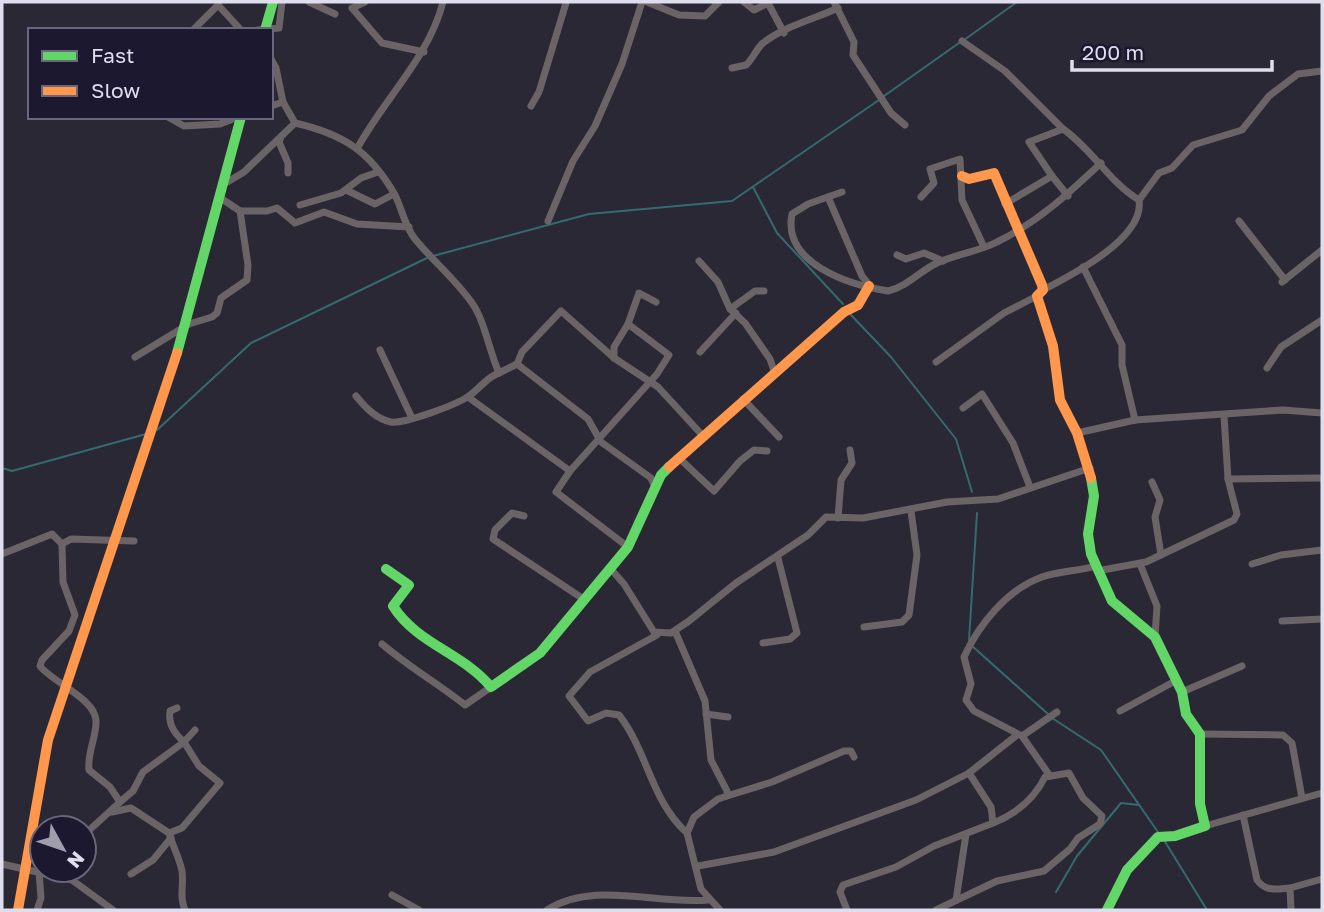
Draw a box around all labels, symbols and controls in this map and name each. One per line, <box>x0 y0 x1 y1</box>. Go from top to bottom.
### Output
legend <box>28 28 273 119</box>
scale bar <box>1072 28 1272 72</box>
text: 200 m <box>1082 39 1144 65</box>
text: Fast <box>91 42 134 68</box>
text: Slow <box>91 77 140 103</box>
north arrow <box>28 814 98 884</box>
text: N <box>63 847 90 873</box>

